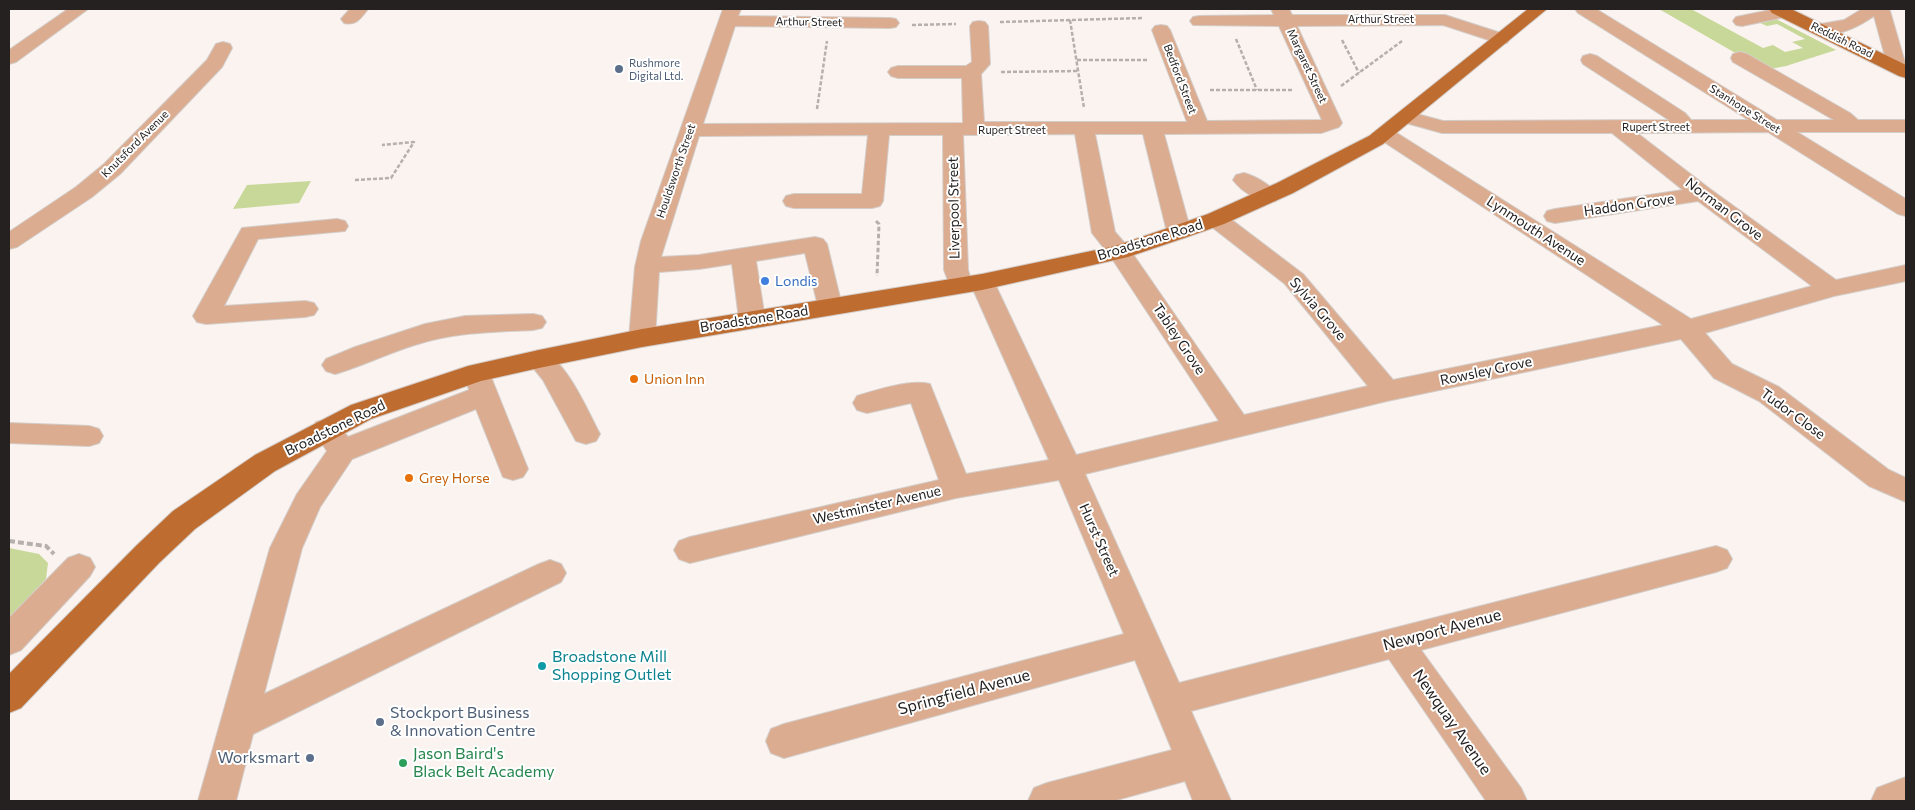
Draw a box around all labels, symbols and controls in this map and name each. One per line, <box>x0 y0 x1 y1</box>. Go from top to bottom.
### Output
street label: Arthur Street <box>1348 12 1414 26</box>
street label: Arthur Street <box>776 15 842 29</box>
street label: Reddish Road <box>1809 19 1875 61</box>
street label: Margaret Street <box>1284 27 1330 105</box>
street label: Bedford Street <box>1161 42 1199 116</box>
place label: Rushmore Digital Ltd. <box>629 56 683 82</box>
marker: Rushmore Digital Ltd. <box>613 63 625 75</box>
street label: Stanhope Street <box>1707 82 1783 136</box>
street label: Knutsford Avenue <box>99 108 171 180</box>
street label: Rupert Street <box>1622 120 1690 134</box>
street label: Houldsworth Street <box>654 122 698 220</box>
street label: Rupert Street <box>978 123 1046 137</box>
street label: Liverpool Street <box>945 157 963 259</box>
street label: Norman Grove <box>1682 174 1766 244</box>
street label: Haddon Grove <box>1583 190 1675 220</box>
street label: Lynmouth Avenue <box>1483 193 1589 269</box>
street label: Broadstone Road <box>1095 216 1205 264</box>
place label: Londis <box>775 273 817 289</box>
street label: Sylvia Grove <box>1286 274 1350 344</box>
marker: Londis <box>759 275 771 287</box>
street label: Tabley Grove <box>1149 300 1209 378</box>
street label: Broadstone Road <box>699 302 809 336</box>
street label: Rowsley Grove <box>1439 353 1533 389</box>
place label: Union Inn <box>644 371 705 387</box>
marker: Union Inn <box>628 373 640 385</box>
street label: Tudor Close <box>1758 385 1828 443</box>
street label: Broadstone Road <box>282 396 388 460</box>
place label: Grey Horse <box>419 470 490 486</box>
marker: Grey Horse <box>403 472 415 484</box>
street label: Westminster Avenue <box>811 482 943 528</box>
street label: Hurst Street <box>1075 501 1123 579</box>
street label: Newport Avenue <box>1381 605 1503 655</box>
place label: Broadstone Mill Shopping Outlet <box>552 647 672 685</box>
marker: Broadstone Mill Shopping Outlet <box>536 660 548 672</box>
street label: Springfield Avenue <box>896 665 1032 719</box>
street label: Newquay Avenue <box>1409 666 1495 778</box>
place label: Stockport Business & Innovation Centre <box>390 703 535 741</box>
marker: Stockport Business & Innovation Centre <box>374 716 386 728</box>
place label: Jason Baird's Black Belt Academy <box>413 744 555 782</box>
place label: Worksmart <box>218 748 300 768</box>
marker: Worksmart <box>304 752 316 764</box>
marker: Jason Baird's Black Belt Academy <box>397 757 409 769</box>

